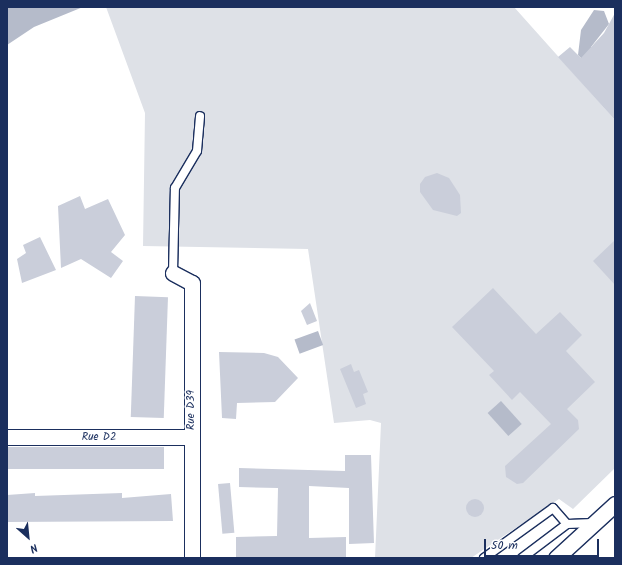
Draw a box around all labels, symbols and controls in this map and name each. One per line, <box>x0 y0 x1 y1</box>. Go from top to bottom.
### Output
street label: Rue D39 <box>184 390 198 430</box>
street label: Rue D2 <box>82 430 116 444</box>
north arrow <box>8 517 48 557</box>
scale bar <box>486 531 601 557</box>
text: 50 m <box>491 536 518 555</box>
text: N <box>26 538 41 557</box>

